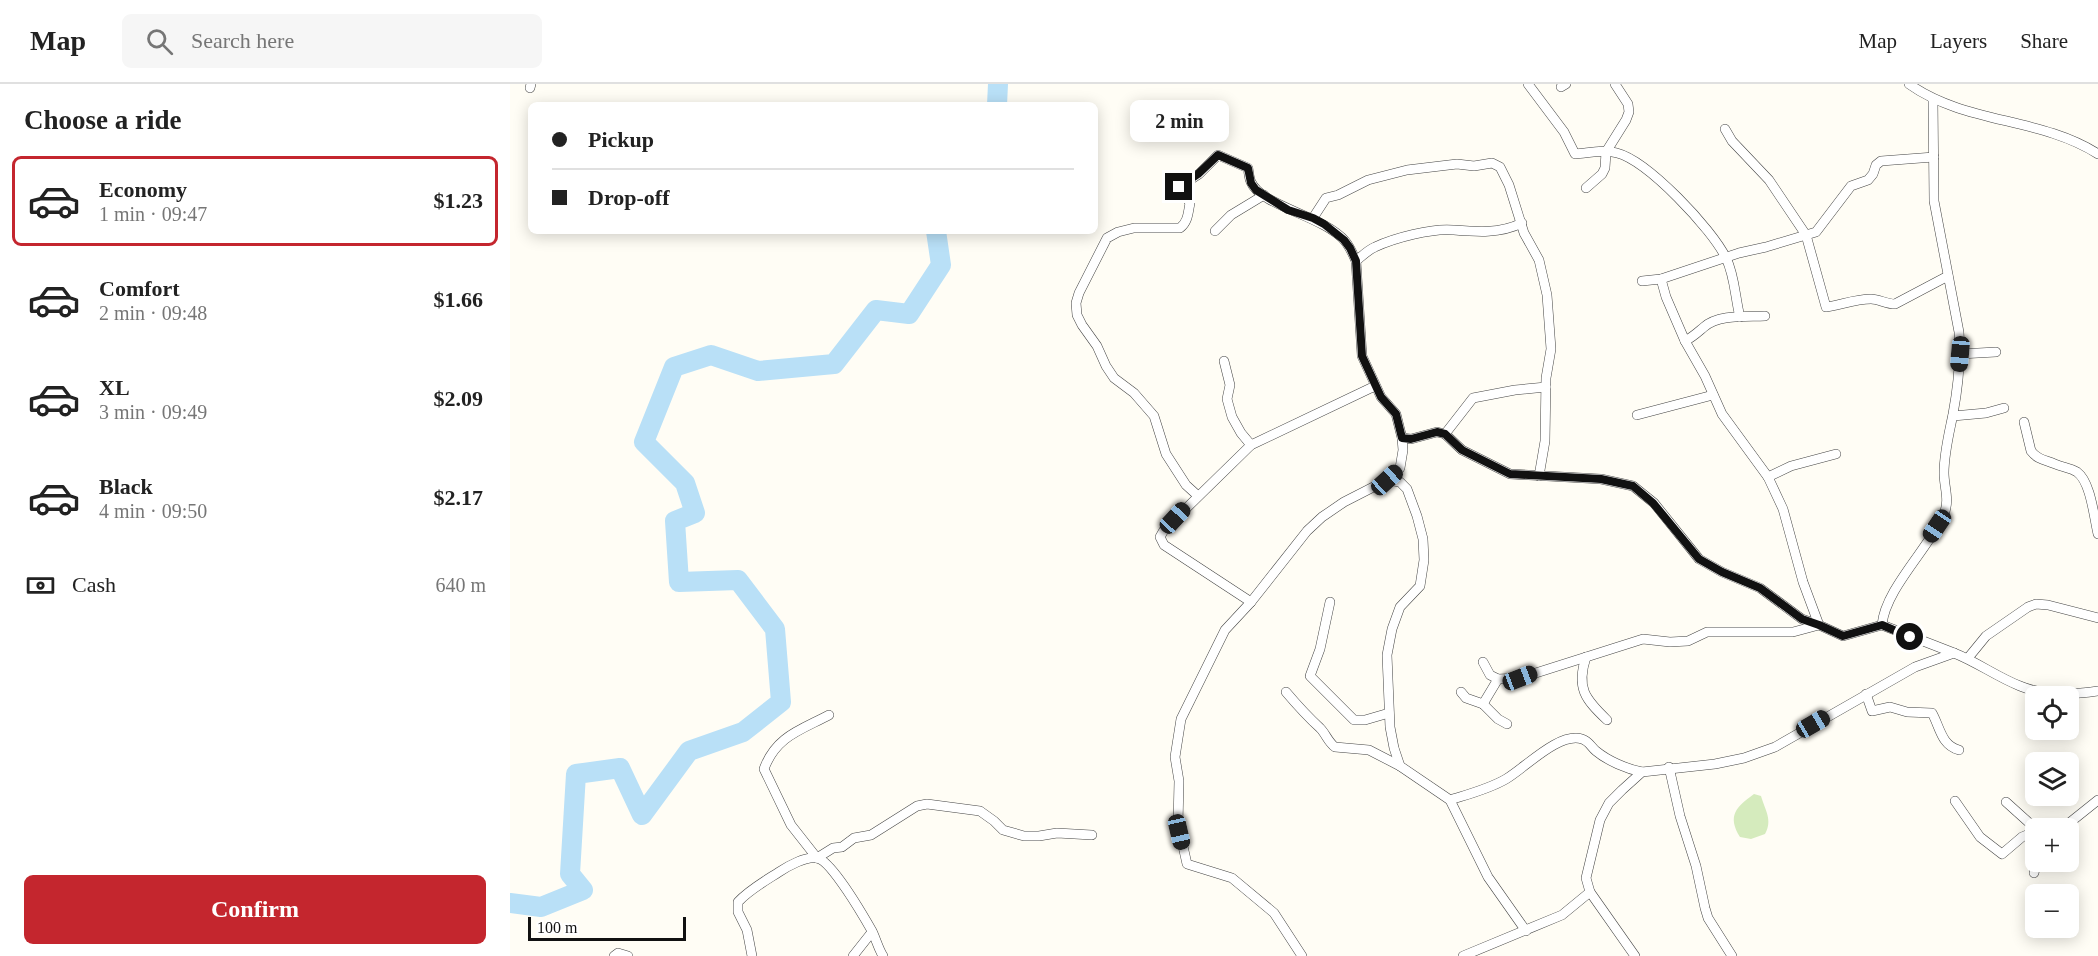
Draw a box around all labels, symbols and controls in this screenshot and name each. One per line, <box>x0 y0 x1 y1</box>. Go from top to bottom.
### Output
search box <box>122 14 542 68</box>
text: Map <box>30 25 86 56</box>
icon: search <box>143 25 176 58</box>
text: Search here <box>191 28 294 53</box>
text: Map <box>1859 29 1897 53</box>
text: Layers <box>1930 29 1987 53</box>
text: Share <box>2020 29 2068 53</box>
callout: 2 min <box>1130 100 1228 142</box>
text: Choose a ride <box>24 105 182 135</box>
text: 2 min <box>1155 110 1204 132</box>
text: Pickup <box>588 127 654 152</box>
route end <box>1165 173 1192 200</box>
icon: car <box>27 174 81 228</box>
text: Economy <box>99 177 187 202</box>
text: Drop-off <box>588 185 669 210</box>
text: $1.23 <box>434 188 483 213</box>
text: 1 min · 09:47 <box>99 203 207 225</box>
icon: car <box>27 273 81 327</box>
text: Comfort <box>99 276 180 301</box>
text: $1.66 <box>434 287 483 312</box>
text: 2 min · 09:48 <box>99 302 207 324</box>
car <box>1949 335 1971 373</box>
icon: car <box>27 372 81 426</box>
text: XL <box>99 375 130 400</box>
text: $2.09 <box>434 386 483 411</box>
text: 3 min · 09:49 <box>99 401 207 423</box>
car <box>1368 461 1406 499</box>
icon: car <box>27 471 81 525</box>
text: Black <box>99 474 153 499</box>
text: $2.17 <box>434 485 483 510</box>
car <box>1156 499 1194 537</box>
text: 4 min · 09:50 <box>99 500 207 522</box>
car <box>1919 506 1955 546</box>
icon: cash <box>24 569 57 602</box>
text: Cash <box>72 572 116 597</box>
text: 640 m <box>435 574 486 596</box>
route start <box>1896 623 1923 650</box>
car <box>1500 663 1540 693</box>
map controls <box>2025 686 2079 938</box>
button: locate <box>2025 686 2079 740</box>
car <box>1793 707 1833 741</box>
button: layers <box>2025 752 2079 806</box>
car <box>1166 812 1192 852</box>
button: + <box>2025 818 2079 872</box>
button: Confirm <box>24 875 486 944</box>
button: − <box>2025 884 2079 938</box>
scale bar <box>528 914 686 942</box>
text: 100 m <box>537 919 577 936</box>

